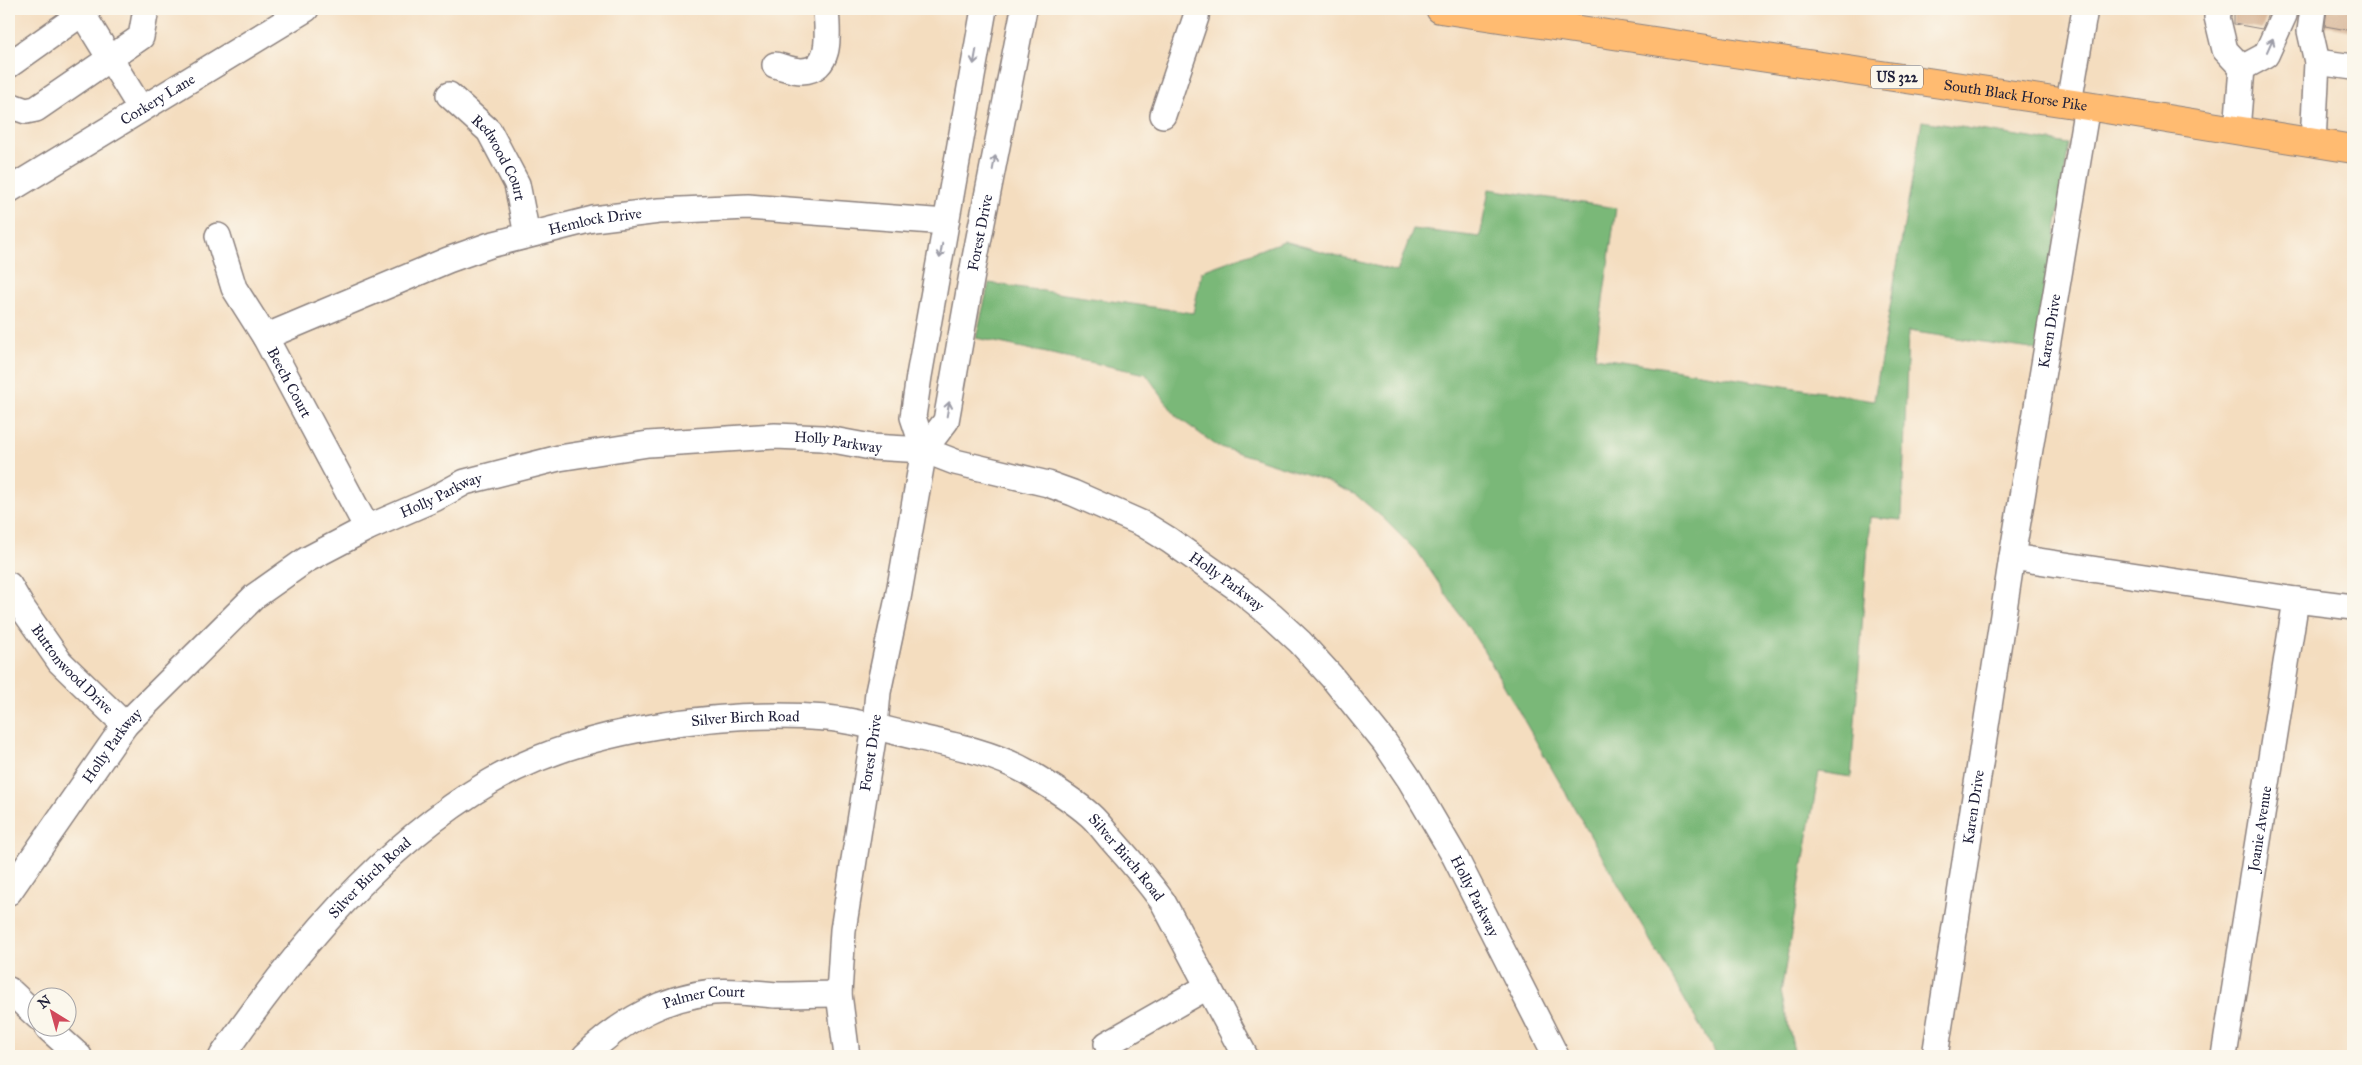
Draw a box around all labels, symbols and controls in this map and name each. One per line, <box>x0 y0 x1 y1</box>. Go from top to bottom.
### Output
one-way arrow <box>2266 37 2276 52</box>
one-way arrow <box>970 48 980 64</box>
road number: US 322 <box>1871 66 1923 88</box>
street label: Corkery Lane <box>117 70 198 129</box>
street label: South Black Horse Pike <box>1943 76 2089 115</box>
street label: Redwood Court <box>468 111 529 203</box>
one-way arrow <box>989 156 999 172</box>
street label: Forest Drive <box>964 193 996 272</box>
street label: Hemlock Drive <box>547 204 643 239</box>
one-way arrow <box>935 243 945 259</box>
street label: Karen Drive <box>2035 293 2065 369</box>
street label: Beech Court <box>263 344 316 421</box>
one-way arrow <box>944 401 954 417</box>
street label: Holly Parkway <box>794 428 883 457</box>
street label: Holly Parkway <box>397 469 485 522</box>
street label: Holly Parkway <box>1186 548 1269 616</box>
street label: Buttonwood Drive <box>28 621 117 718</box>
street label: Holly Parkway <box>78 704 146 787</box>
street label: Silver Birch Road <box>690 707 800 730</box>
street label: Forest Drive <box>856 714 885 793</box>
street label: Karen Drive <box>1959 769 1988 845</box>
street label: Joanie Avenue <box>2244 785 2276 875</box>
street label: Silver Birch Road <box>1085 810 1168 905</box>
street label: Silver Birch Road <box>325 833 415 922</box>
street label: Holly Parkway <box>1447 853 1503 941</box>
street label: Palmer Court <box>660 982 746 1013</box>
north arrow <box>28 988 78 1038</box>
text: N <box>35 992 54 1012</box>

